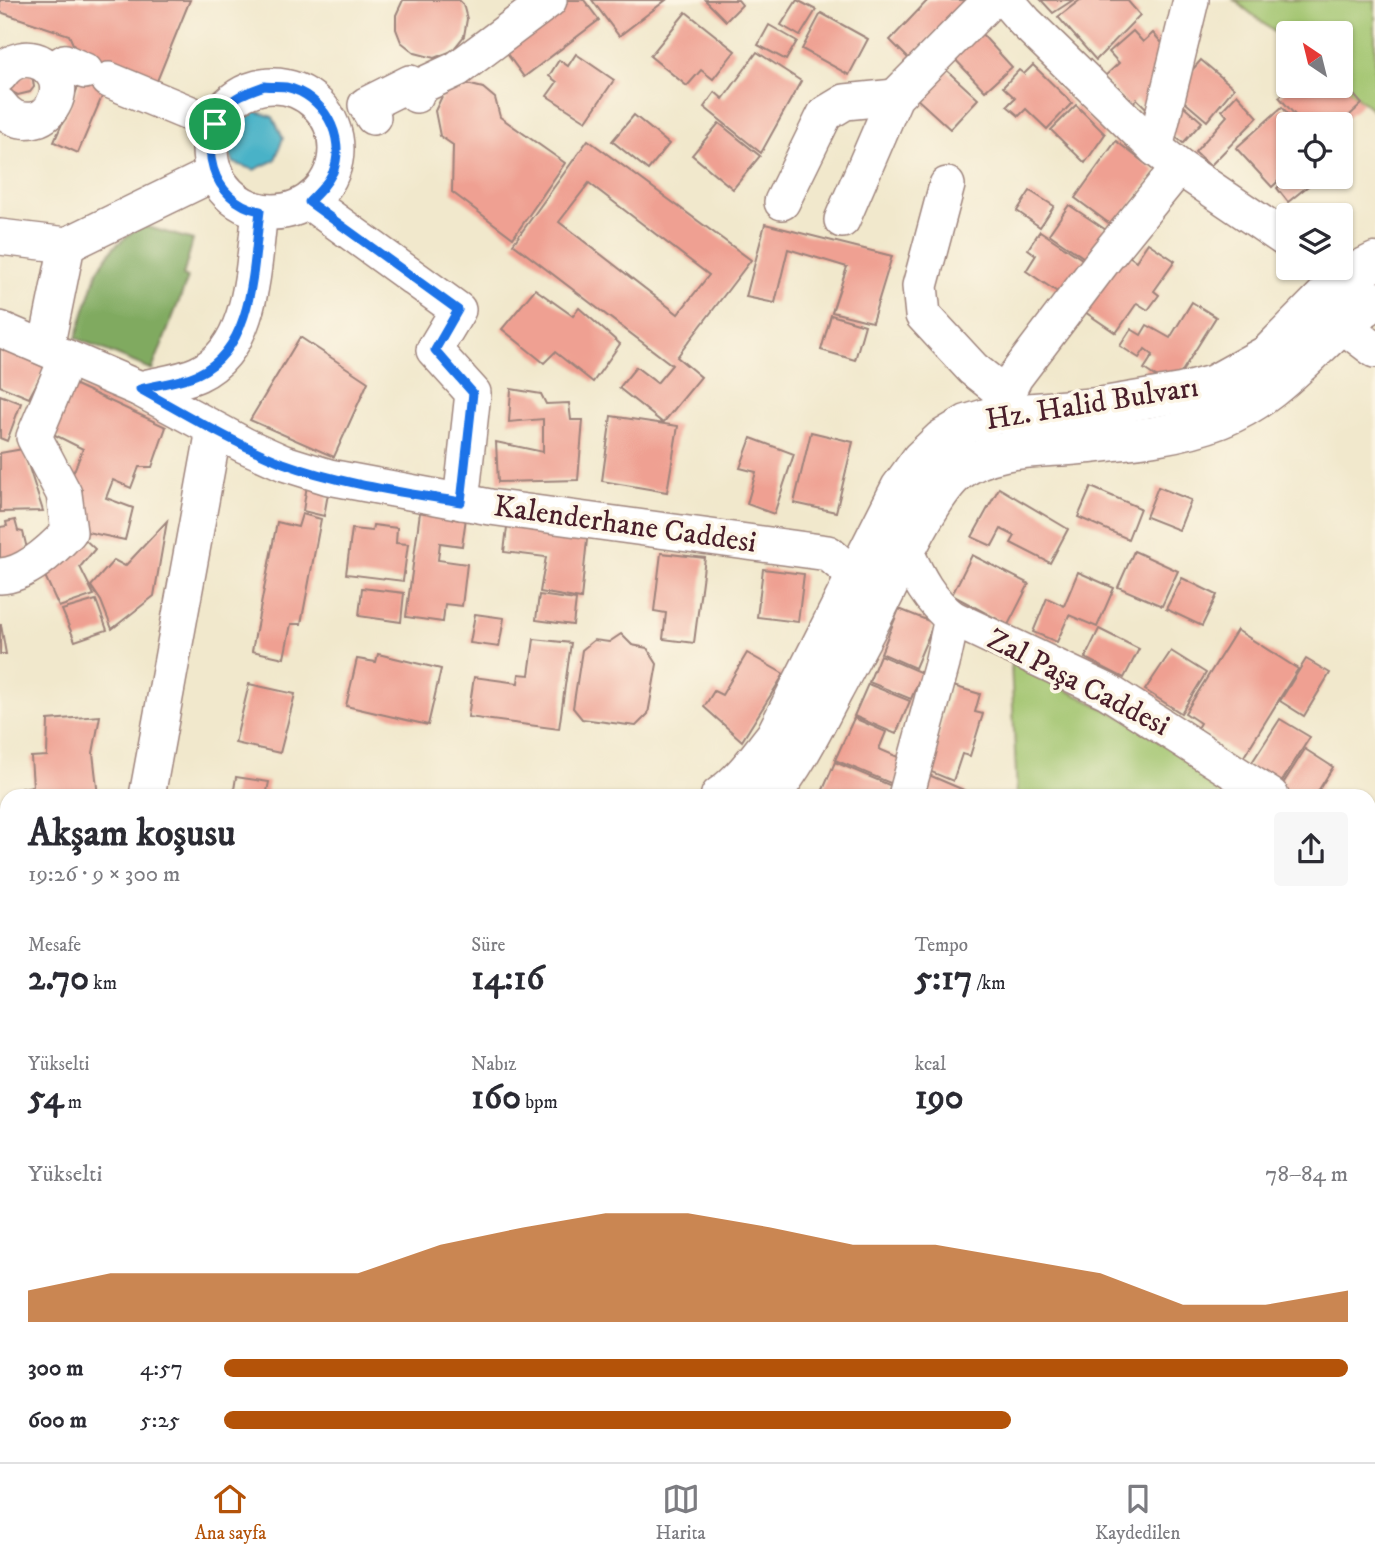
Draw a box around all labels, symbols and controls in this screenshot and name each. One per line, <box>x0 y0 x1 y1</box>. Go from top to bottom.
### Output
north arrow <box>1276 21 1353 98</box>
map controls <box>1276 21 1353 280</box>
pin <box>185 94 245 154</box>
icon: arrive <box>196 105 234 143</box>
button: locate <box>1276 112 1353 189</box>
button: layers <box>1276 203 1353 280</box>
street label: Hz. Halid Bulvarı <box>983 369 1201 439</box>
street label: Kalenderhane Caddesi <box>491 488 759 562</box>
street label: Zal Paşa Caddesi <box>981 621 1175 745</box>
text: Akşam koşusu <box>28 810 236 858</box>
button: share <box>1274 812 1348 886</box>
text: 19:26 · 9 × 300 m <box>28 860 180 889</box>
text: Mesafe <box>28 934 81 957</box>
text: Süre <box>471 934 505 957</box>
text: Tempo <box>915 934 968 957</box>
text: 2.70 <box>28 957 89 1001</box>
text: 14:16 <box>471 957 544 1001</box>
text: 5:17 <box>915 957 972 1001</box>
text: km <box>89 972 117 995</box>
text: /km <box>972 972 1005 995</box>
text: Yükselti <box>28 1053 89 1076</box>
text: Nabız <box>471 1053 517 1076</box>
text: kcal <box>915 1053 946 1076</box>
text: 54 <box>28 1076 64 1120</box>
text: 160 <box>471 1076 521 1120</box>
text: 190 <box>915 1076 964 1120</box>
text: m <box>64 1091 82 1114</box>
text: bpm <box>521 1091 558 1114</box>
text: Yükselti <box>28 1160 102 1189</box>
text: 78–84 m <box>1265 1160 1348 1189</box>
text: 300 m <box>28 1354 84 1383</box>
text: 4:57 <box>140 1354 183 1383</box>
text: 600 m <box>28 1406 87 1435</box>
text: 5:25 <box>140 1406 180 1435</box>
tab: Ana sayfa <box>195 1480 266 1545</box>
tab: Harita <box>656 1480 706 1545</box>
tab: Kaydedilen <box>1095 1480 1180 1545</box>

